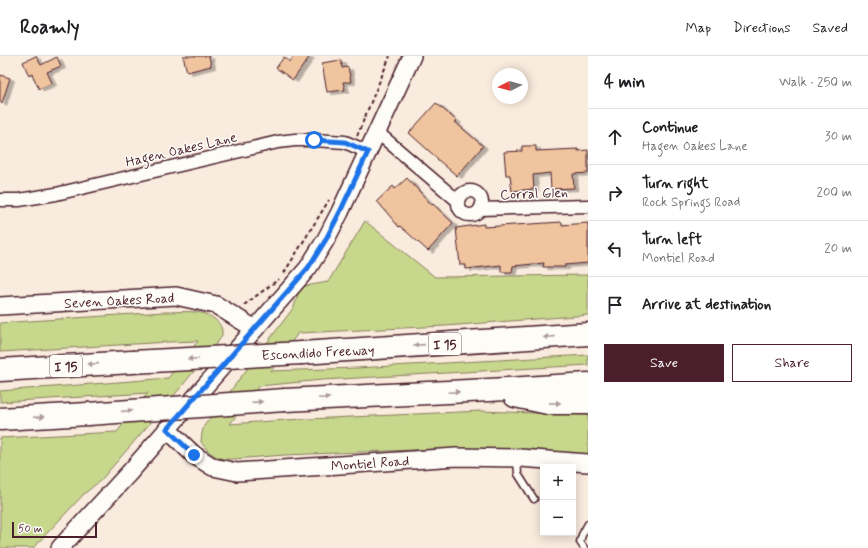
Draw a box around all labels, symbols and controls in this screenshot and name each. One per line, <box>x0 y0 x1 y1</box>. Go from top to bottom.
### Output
text: Roamly <box>20 15 79 40</box>
text: Map <box>685 19 711 37</box>
text: Directions <box>733 19 791 37</box>
text: Saved <box>813 19 848 37</box>
north arrow <box>492 68 528 104</box>
text: 4 min <box>604 71 645 93</box>
text: Walk · 250 m <box>779 74 852 91</box>
text: Continue <box>642 118 698 138</box>
icon: ahead <box>604 126 626 148</box>
street label: Hagen Oakes Lane <box>124 128 239 173</box>
text: 30 m <box>825 128 852 145</box>
route start <box>305 131 323 149</box>
text: Hagen Oakes Lane <box>642 138 748 155</box>
text: Turn right <box>642 174 709 194</box>
icon: right <box>604 182 626 204</box>
street label: Corral Glen <box>500 184 568 204</box>
text: 200 m <box>817 184 852 201</box>
text: Rock Springs Road <box>642 194 740 211</box>
text: Turn left <box>642 230 702 250</box>
icon: left <box>604 238 626 260</box>
text: 20 m <box>824 240 852 257</box>
text: Montiel Road <box>642 250 715 267</box>
street label: Seven Oakes Road <box>63 289 175 313</box>
icon: arrive <box>604 294 626 316</box>
text: Arrive at destination <box>642 295 771 315</box>
road number: I 15 <box>429 333 461 355</box>
one-way arrow <box>543 333 555 340</box>
street label: Escondido Freeway <box>261 341 375 365</box>
one-way arrow <box>413 342 425 349</box>
button: Save <box>604 344 724 382</box>
button: Share <box>732 344 852 382</box>
road number: I 15 <box>50 355 82 377</box>
one-way arrow <box>187 355 199 362</box>
one-way arrow <box>87 361 99 368</box>
one-way arrow <box>448 388 460 395</box>
one-way arrow <box>318 395 331 401</box>
one-way arrow <box>251 399 263 406</box>
one-way arrow <box>549 400 562 406</box>
one-way arrow <box>121 408 133 415</box>
one-way arrow <box>33 413 45 420</box>
route end <box>185 446 203 464</box>
street label: Montiel Road <box>330 452 410 476</box>
map controls <box>540 464 576 536</box>
button: + <box>540 464 576 500</box>
button: − <box>540 500 576 536</box>
scale bar <box>12 520 97 539</box>
text: 50 m <box>18 522 43 536</box>

